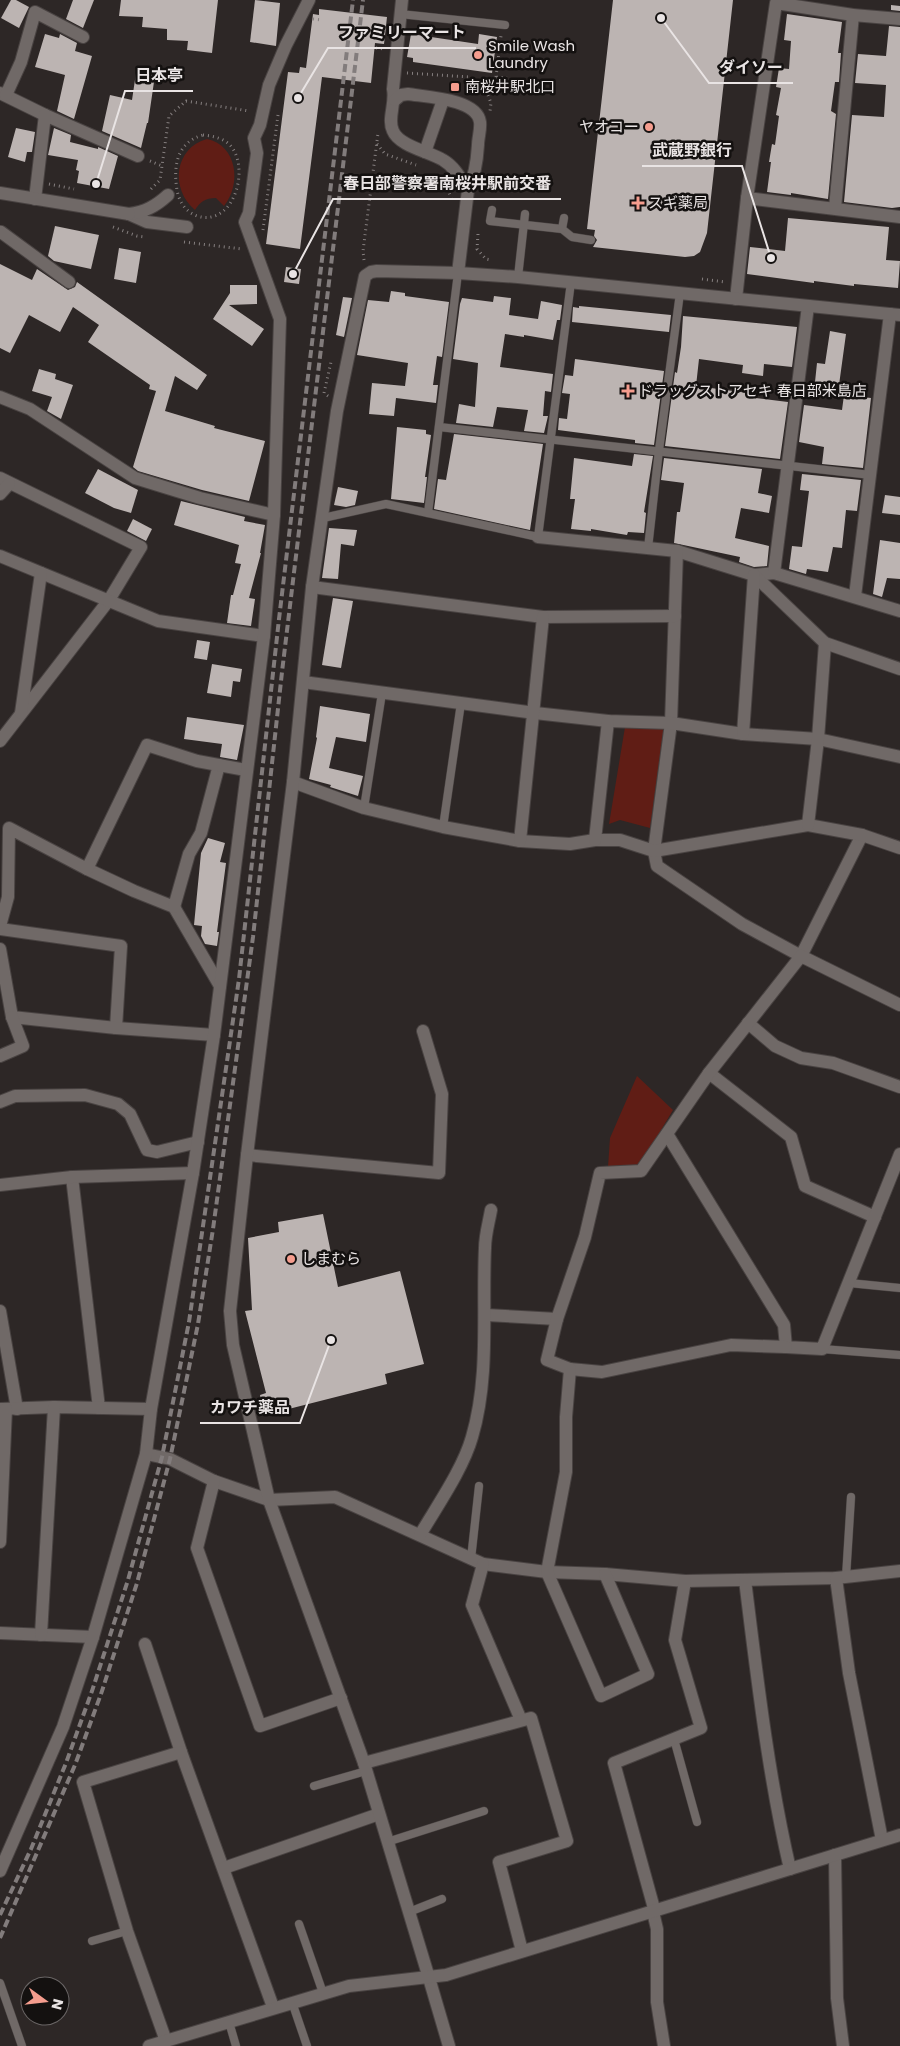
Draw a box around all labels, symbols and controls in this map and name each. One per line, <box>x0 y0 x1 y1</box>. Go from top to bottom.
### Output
callout: ファミリーマート <box>328 17 476 48</box>
text: ファミリーマート <box>338 21 466 44</box>
place label: Smile Wash Laundry <box>488 35 575 73</box>
marker: Smile Wash Laundry <box>472 49 484 61</box>
callout: ダイソー <box>709 52 793 83</box>
text: ダイソー <box>719 56 783 79</box>
callout: 日本亭 <box>125 60 193 91</box>
text: 日本亭 <box>135 64 183 87</box>
place label: 南桜井駅北口 <box>465 76 555 97</box>
marker: 南桜井駅北口 <box>449 81 461 93</box>
place label: ヤオコー <box>579 116 639 137</box>
marker: ヤオコー <box>643 121 655 133</box>
callout: 武蔵野銀行 <box>642 135 742 166</box>
text: 武蔵野銀行 <box>652 139 732 162</box>
callout: 春日部警察署南桜井駅前交番 <box>333 168 561 199</box>
text: 春日部警察署南桜井駅前交番 <box>343 172 551 195</box>
place label: スギ薬局 <box>648 192 708 213</box>
marker: スギ薬局 <box>632 197 644 209</box>
place label: ドラッグストアセキ 春日部米島店 <box>638 380 867 401</box>
marker: ドラッグストアセキ 春日部米島店 <box>622 385 634 397</box>
place label: しまむら <box>301 1248 361 1269</box>
marker: しまむら <box>285 1253 297 1265</box>
callout: カワチ薬品 <box>200 1392 300 1423</box>
text: カワチ薬品 <box>210 1396 290 1419</box>
north arrow <box>20 1976 70 2026</box>
text: N <box>47 1997 69 2012</box>

